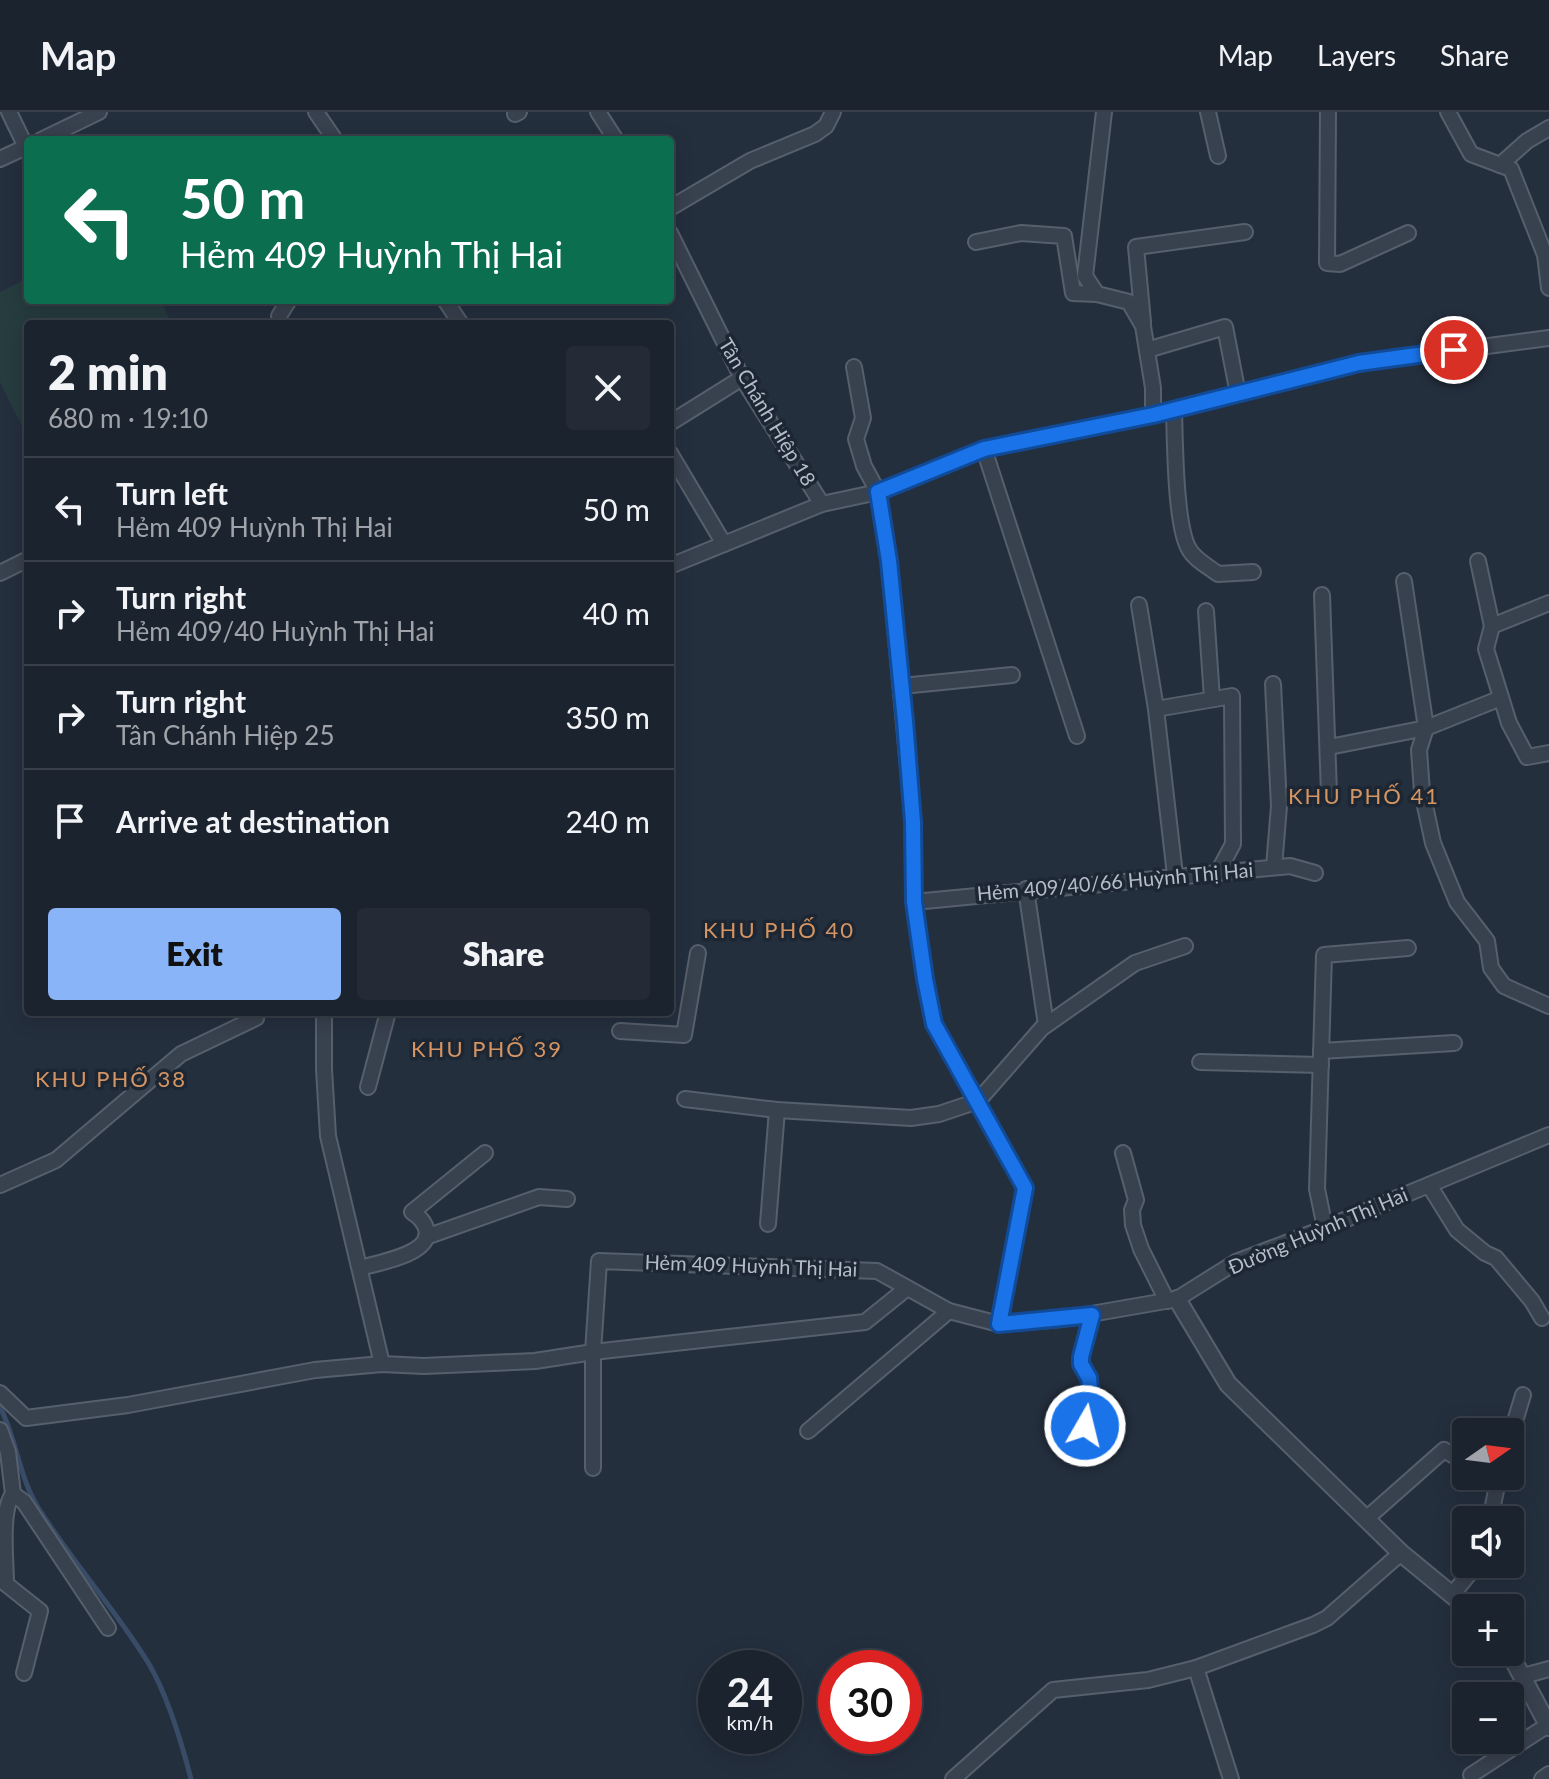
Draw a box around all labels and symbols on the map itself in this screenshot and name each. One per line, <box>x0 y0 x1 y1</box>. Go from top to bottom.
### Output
pin <box>1420 316 1488 384</box>
street label: Tân Chánh Hiệp 18 <box>714 333 821 490</box>
district label: KHU PHỐ 41 <box>1288 782 1440 809</box>
street label: Hẻm 409/40/66 Huỳnh Thị Hai <box>976 857 1254 905</box>
district label: KHU PHỐ 40 <box>703 916 855 943</box>
district label: KHU PHỐ 39 <box>411 1035 563 1062</box>
district label: KHU PHỐ 38 <box>35 1065 187 1092</box>
street label: Đường Huỳnh Thị Hai <box>1224 1181 1411 1279</box>
street label: Hẻm 409 Huỳnh Thị Hai <box>644 1249 858 1281</box>
position arrow <box>1043 1384 1127 1468</box>
north arrow <box>1452 1418 1524 1490</box>
speed limit sign: 30 <box>818 1650 922 1754</box>

